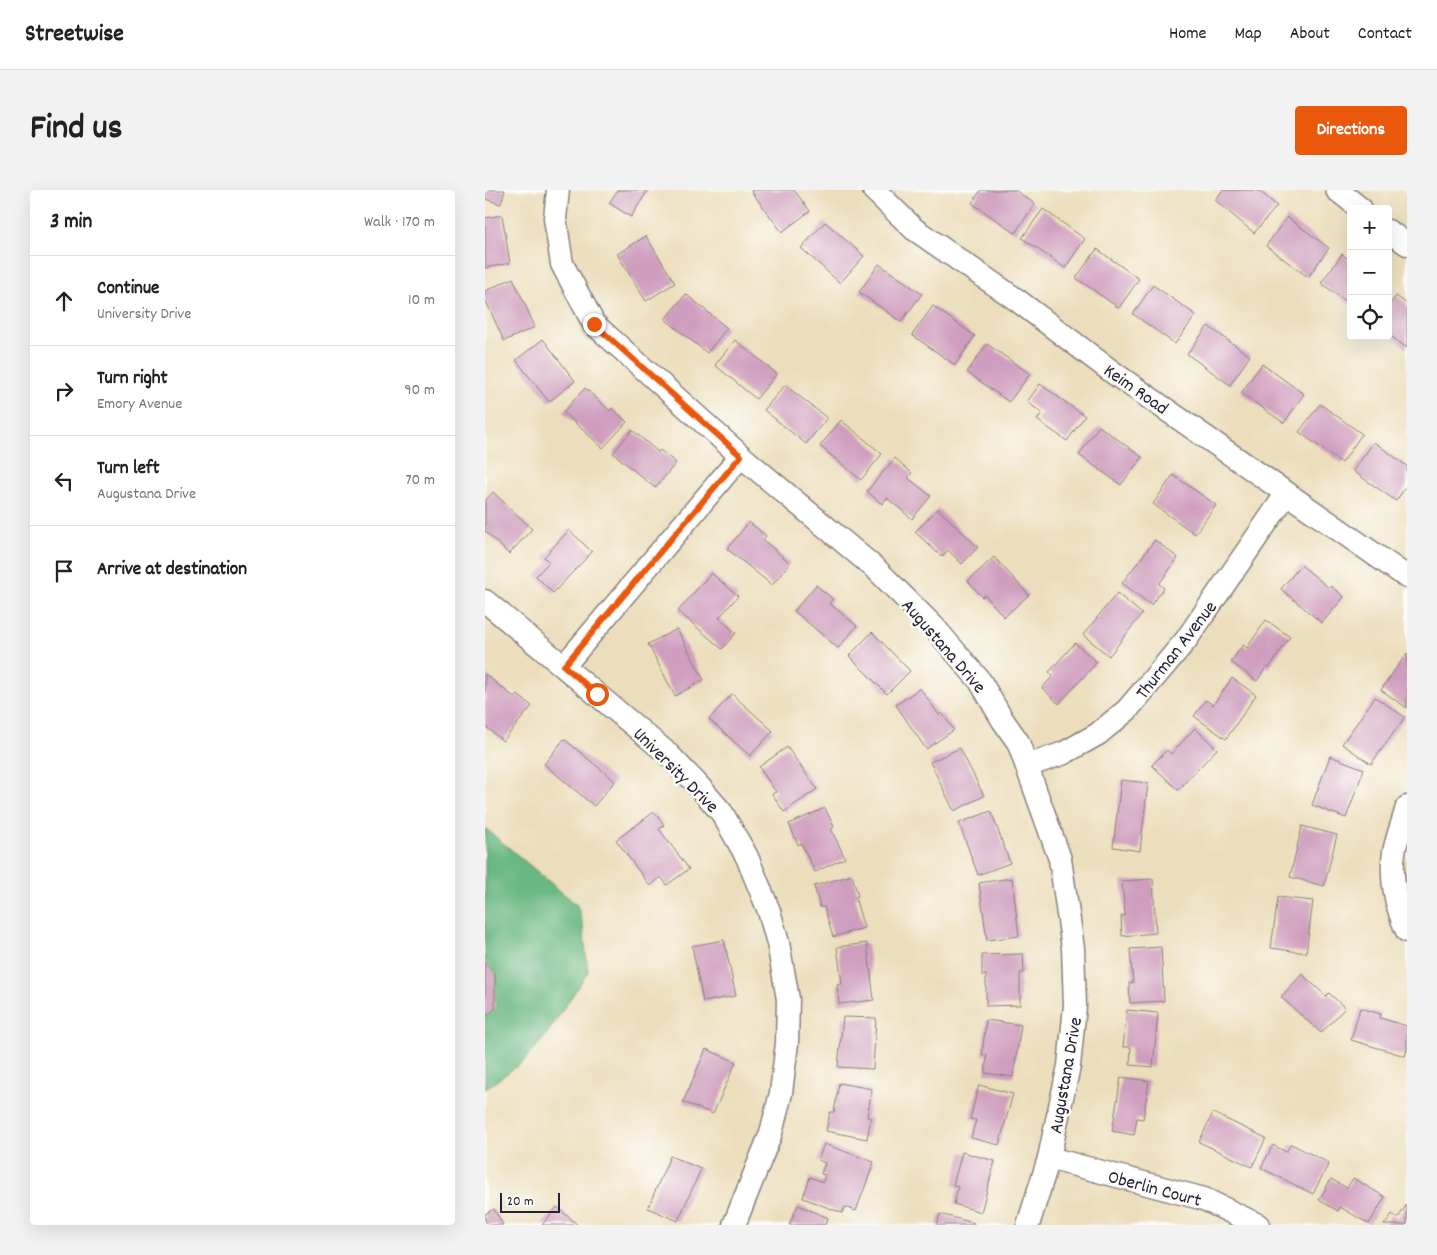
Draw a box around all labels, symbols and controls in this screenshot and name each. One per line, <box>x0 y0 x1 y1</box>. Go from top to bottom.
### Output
text: Streetwise <box>25 18 124 52</box>
text: Home <box>1169 22 1206 47</box>
text: Map <box>1234 22 1262 47</box>
text: About <box>1290 22 1330 47</box>
text: Contact <box>1358 22 1412 47</box>
text: Find us <box>30 105 122 155</box>
button: Directions <box>1295 106 1407 155</box>
map controls <box>1347 205 1392 340</box>
button: + <box>1347 205 1392 250</box>
text: 3 min <box>50 208 92 238</box>
text: Walk · 170 m <box>364 211 435 234</box>
button: − <box>1347 250 1392 295</box>
text: Continue <box>97 276 159 303</box>
icon: ahead <box>50 287 78 315</box>
text: 10 m <box>408 289 435 312</box>
button: locate <box>1347 295 1392 340</box>
text: University Drive <box>97 303 191 326</box>
route end <box>583 313 606 336</box>
street label: Keim Road <box>1097 359 1173 423</box>
text: Turn right <box>97 366 168 393</box>
icon: right <box>50 377 78 405</box>
text: 90 m <box>404 379 435 402</box>
text: Emory Avenue <box>97 393 182 416</box>
text: Turn left <box>97 456 160 483</box>
icon: left <box>50 467 78 495</box>
text: 70 m <box>405 469 435 492</box>
text: Augustana Drive <box>97 483 196 506</box>
icon: arrive <box>50 557 78 585</box>
text: Arrive at destination <box>97 557 247 584</box>
street label: Augustana Drive <box>894 594 991 701</box>
street label: Thurman Avenue <box>1131 596 1225 706</box>
route start <box>586 683 609 706</box>
street label: University Drive <box>625 722 724 821</box>
street label: Augustana Drive <box>1044 1015 1091 1136</box>
street label: Oberlin Court <box>1104 1165 1204 1216</box>
scale bar <box>500 1190 560 1213</box>
text: 20 m <box>507 1192 534 1212</box>

